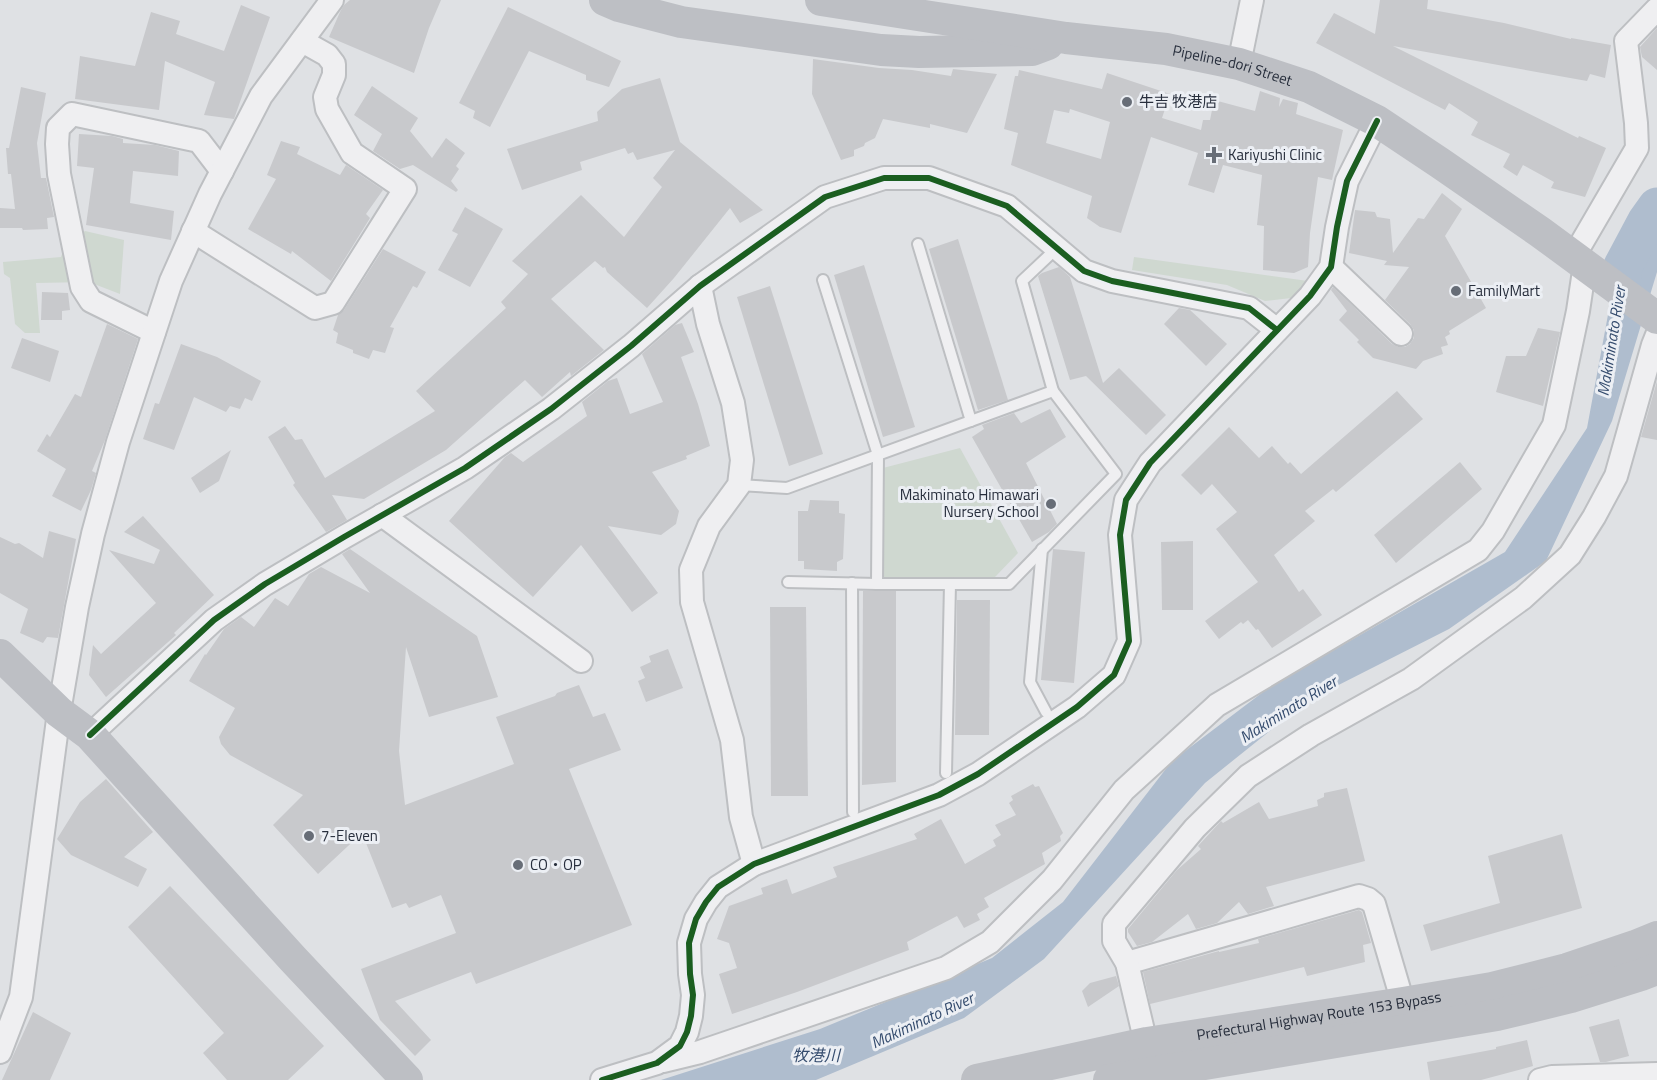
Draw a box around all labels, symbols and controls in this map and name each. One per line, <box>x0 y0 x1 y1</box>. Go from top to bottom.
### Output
street label: Pipeline-dori Street <box>1171 39 1296 92</box>
place label: 牛吉 牧港店 <box>1139 90 1217 113</box>
marker: 牛吉 牧港店 <box>1120 95 1134 109</box>
place label: Kariyushi Clinic <box>1228 143 1322 166</box>
marker: Kariyushi Clinic <box>1205 146 1223 164</box>
place label: FamilyMart <box>1468 279 1541 302</box>
water label: Makiminato River <box>1590 282 1632 398</box>
marker: FamilyMart <box>1449 284 1463 298</box>
place label: Makiminato Himawari Nursery School <box>900 483 1039 523</box>
marker: Makiminato Himawari Nursery School <box>1044 497 1058 511</box>
water label: Makiminato River <box>1235 668 1343 749</box>
place label: 7-Eleven <box>321 824 378 847</box>
marker: 7-Eleven <box>302 829 316 843</box>
place label: CO・OP <box>530 853 582 876</box>
marker: CO・OP <box>511 858 525 872</box>
water label: Makiminato River <box>867 985 979 1054</box>
street label: Prefectural Highway Route 153 Bypass <box>1195 985 1443 1046</box>
water label: 牧港川 <box>792 1043 842 1067</box>

